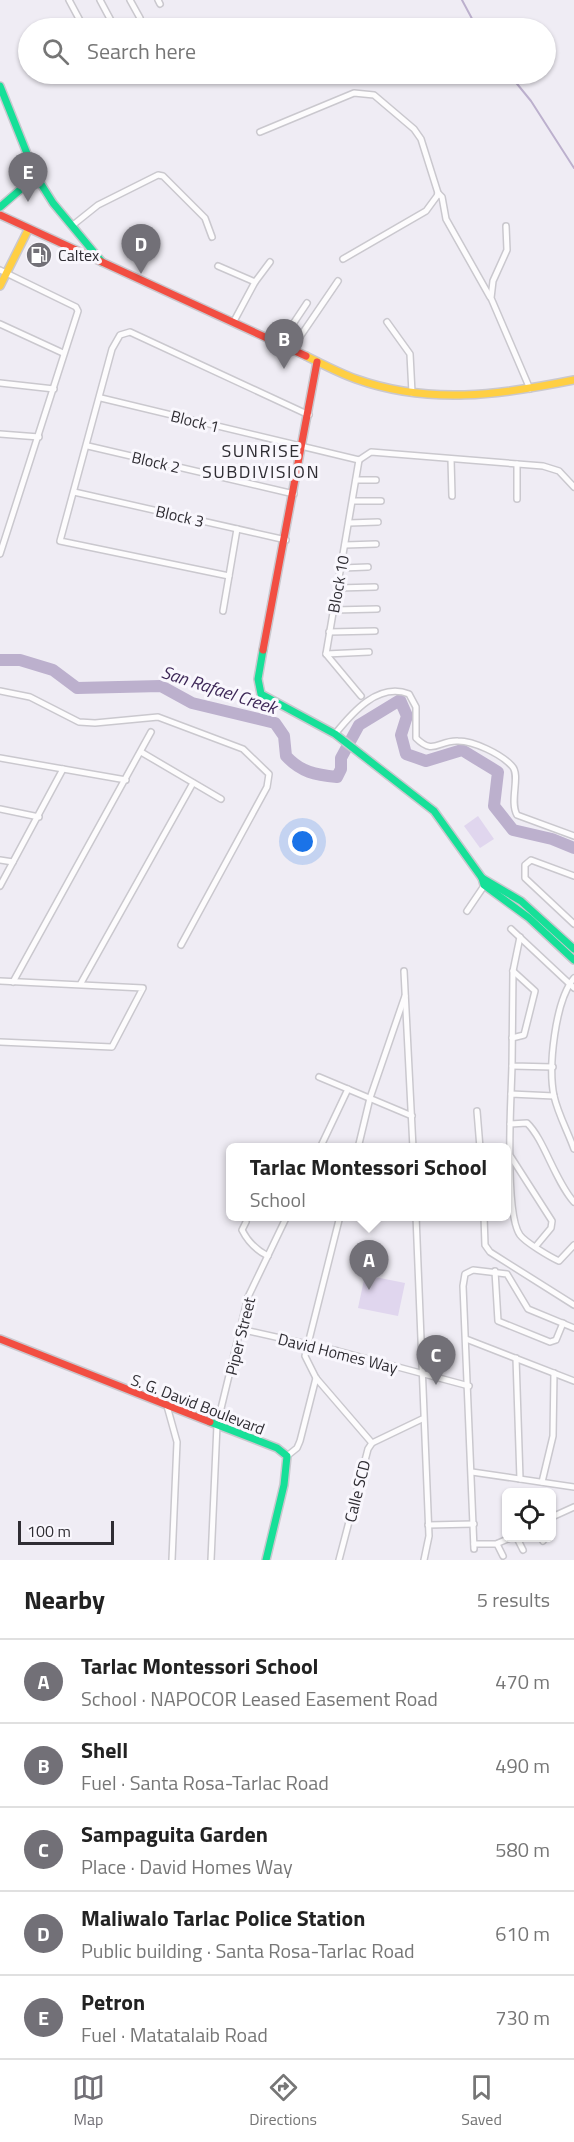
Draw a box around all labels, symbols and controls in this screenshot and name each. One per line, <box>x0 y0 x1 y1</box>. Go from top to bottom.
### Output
search box <box>18 18 556 84</box>
text: Search here <box>87 34 196 68</box>
icon: search <box>39 35 72 68</box>
pin: E <box>9 152 48 202</box>
pin: D <box>122 224 160 274</box>
fuel station icon: Caltex <box>24 240 54 270</box>
place label: Caltex <box>58 243 99 267</box>
pin: B <box>264 320 304 369</box>
street label: Block 1 <box>168 403 222 439</box>
district label: SUNRISE SUBDIVISION <box>202 437 320 485</box>
street label: Block 2 <box>129 445 183 479</box>
street label: Block 3 <box>153 499 207 533</box>
street label: Block 10 <box>321 553 355 615</box>
water label: San Rafael Creek <box>158 658 282 721</box>
your location <box>288 827 317 856</box>
popup <box>226 1143 511 1221</box>
text: Tarlac Montessori School <box>250 1150 487 1184</box>
text: School <box>250 1184 306 1215</box>
pin: A <box>350 1240 388 1290</box>
street label: Piper Street <box>219 1294 261 1378</box>
street label: David Homes Way <box>276 1327 401 1380</box>
pin: C <box>416 1336 456 1385</box>
street label: S. G. David Boulevard <box>128 1367 268 1441</box>
street label: Calle SCD <box>338 1457 376 1525</box>
map controls <box>502 1488 556 1542</box>
button: locate <box>502 1488 556 1542</box>
scale bar <box>18 1518 114 1546</box>
text: 100 m <box>27 1519 71 1543</box>
text: Nearby <box>24 1580 105 1619</box>
text: 5 results <box>477 1584 550 1615</box>
text: Tarlac Montessori School <box>81 1649 319 1683</box>
text: A <box>37 1666 50 1697</box>
text: 470 m <box>495 1666 550 1697</box>
text: School · NAPOCOR Leased Easement Road <box>81 1683 438 1714</box>
text: Shell <box>81 1733 128 1767</box>
text: B <box>37 1750 50 1781</box>
text: 490 m <box>495 1750 550 1781</box>
text: Fuel · Santa Rosa-Tarlac Road <box>81 1767 329 1798</box>
text: Sampaguita Garden <box>81 1817 268 1851</box>
text: C <box>38 1834 49 1865</box>
text: 580 m <box>495 1834 550 1865</box>
text: Place · David Homes Way <box>81 1851 293 1882</box>
text: Maliwalo Tarlac Police Station <box>81 1901 365 1935</box>
text: D <box>37 1918 50 1949</box>
text: 610 m <box>495 1918 550 1949</box>
text: Public building · Santa Rosa-Tarlac Road <box>81 1935 415 1966</box>
text: Petron <box>81 1985 145 2019</box>
text: E <box>38 2002 49 2033</box>
text: 730 m <box>495 2002 550 2033</box>
text: Fuel · Matatalaib Road <box>81 2019 268 2050</box>
tab: Map <box>72 2071 105 2131</box>
tab: Directions <box>249 2071 317 2131</box>
tab: Saved <box>461 2071 502 2131</box>

